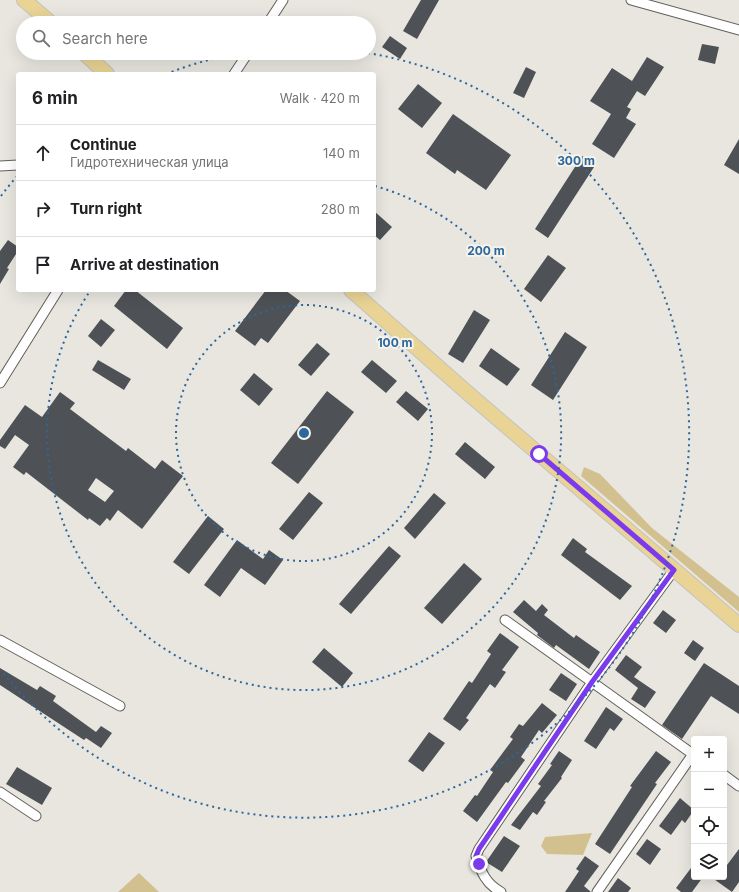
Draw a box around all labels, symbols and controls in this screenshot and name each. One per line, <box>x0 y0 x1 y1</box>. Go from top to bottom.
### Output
search box <box>16 16 376 60</box>
icon: search <box>30 27 52 49</box>
text: Search here <box>62 29 148 48</box>
text: 6 min <box>32 88 78 108</box>
text: Walk · 420 m <box>280 90 360 106</box>
text: Continue <box>70 135 137 154</box>
icon: ahead <box>32 142 54 164</box>
text: 140 m <box>323 145 360 161</box>
text: 300 m <box>557 153 595 168</box>
text: Гидротехническая улица <box>70 154 229 170</box>
icon: right <box>32 198 54 220</box>
text: Turn right <box>70 199 142 218</box>
text: 280 m <box>321 201 360 217</box>
text: 200 m <box>467 243 505 258</box>
icon: arrive <box>32 254 54 276</box>
text: Arrive at destination <box>70 255 219 274</box>
text: 100 m <box>377 335 413 350</box>
centre of rings <box>297 426 311 440</box>
route start <box>530 445 548 463</box>
map controls <box>691 736 727 880</box>
button: + <box>691 736 727 772</box>
button: − <box>691 772 727 808</box>
button: locate <box>691 808 727 844</box>
button: layers <box>691 844 727 880</box>
route end <box>470 855 488 873</box>

